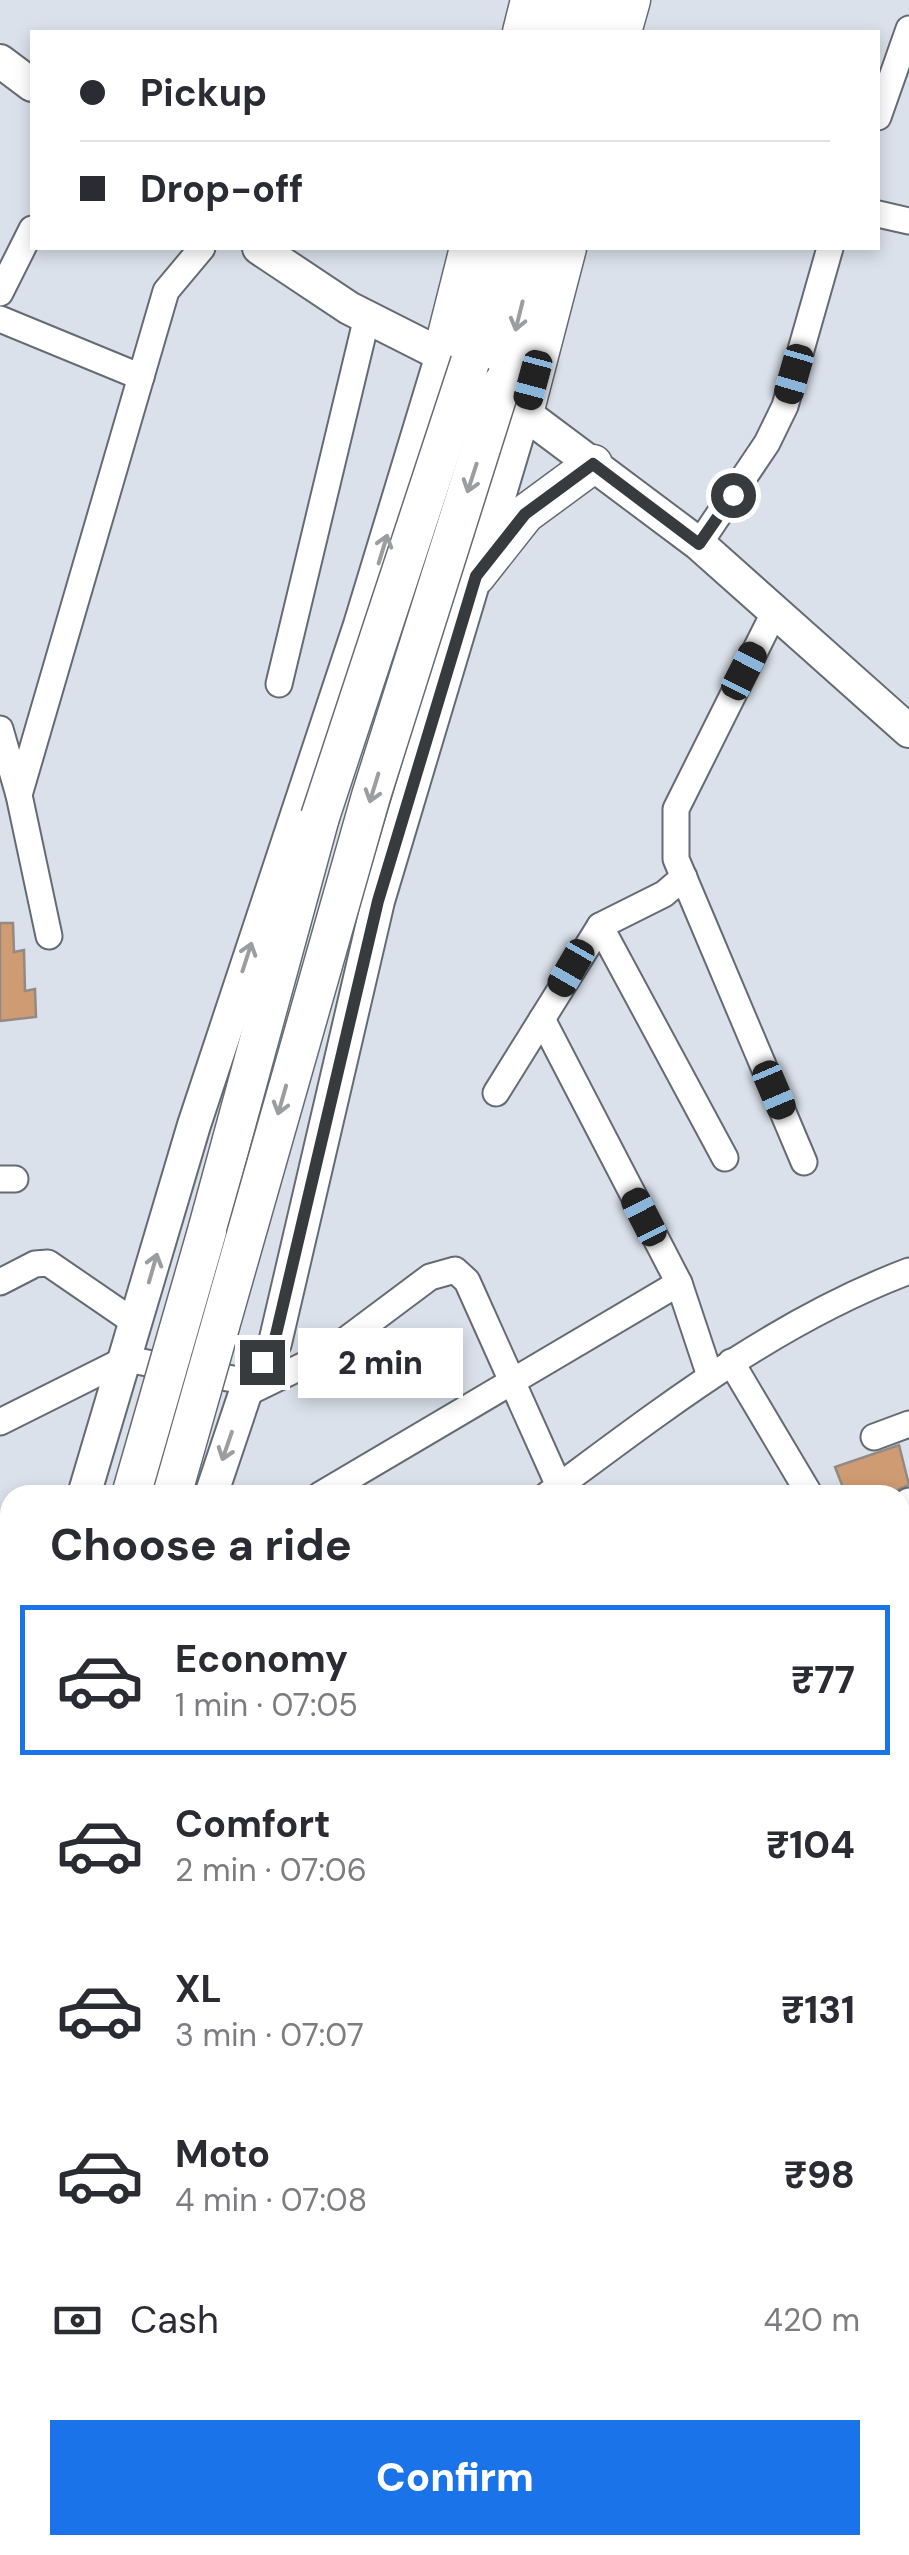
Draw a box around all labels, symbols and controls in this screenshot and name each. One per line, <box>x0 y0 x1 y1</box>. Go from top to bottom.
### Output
text: Pickup <box>140 68 267 118</box>
text: Drop-off <box>140 164 303 214</box>
one-way arrow <box>509 299 527 331</box>
car <box>771 341 817 407</box>
car <box>511 347 555 413</box>
one-way arrow <box>462 462 480 493</box>
route start <box>711 473 756 518</box>
one-way arrow <box>375 534 393 565</box>
car <box>717 637 771 705</box>
one-way arrow <box>363 772 381 803</box>
car <box>543 935 599 1001</box>
one-way arrow <box>240 942 258 973</box>
car <box>748 1057 800 1123</box>
one-way arrow <box>272 1083 290 1115</box>
car <box>617 1183 671 1251</box>
one-way arrow <box>144 1253 163 1284</box>
callout: 2 min <box>297 1327 462 1397</box>
route end <box>240 1340 285 1385</box>
text: 2 min <box>338 1342 423 1384</box>
one-way arrow <box>217 1430 235 1462</box>
text: Choose a ride <box>50 1515 352 1574</box>
text: Economy <box>175 1634 348 1684</box>
icon: car <box>55 1635 145 1725</box>
text: ₹77 <box>791 1655 855 1705</box>
text: 1 min · 07:05 <box>175 1684 358 1726</box>
text: Comfort <box>175 1799 331 1849</box>
icon: car <box>55 1800 145 1890</box>
text: ₹104 <box>766 1820 855 1870</box>
text: 2 min · 07:06 <box>175 1849 367 1891</box>
text: XL <box>175 1964 222 2014</box>
icon: car <box>55 1965 145 2055</box>
text: ₹131 <box>781 1985 855 2035</box>
text: 3 min · 07:07 <box>175 2014 364 2056</box>
text: Moto <box>175 2129 270 2179</box>
icon: car <box>55 2130 145 2220</box>
text: ₹98 <box>784 2150 855 2200</box>
text: 4 min · 07:08 <box>175 2179 367 2221</box>
icon: cash <box>50 2293 105 2348</box>
text: Cash <box>130 2295 219 2345</box>
text: 420 m <box>764 2299 860 2341</box>
button: Confirm <box>50 2420 860 2535</box>

